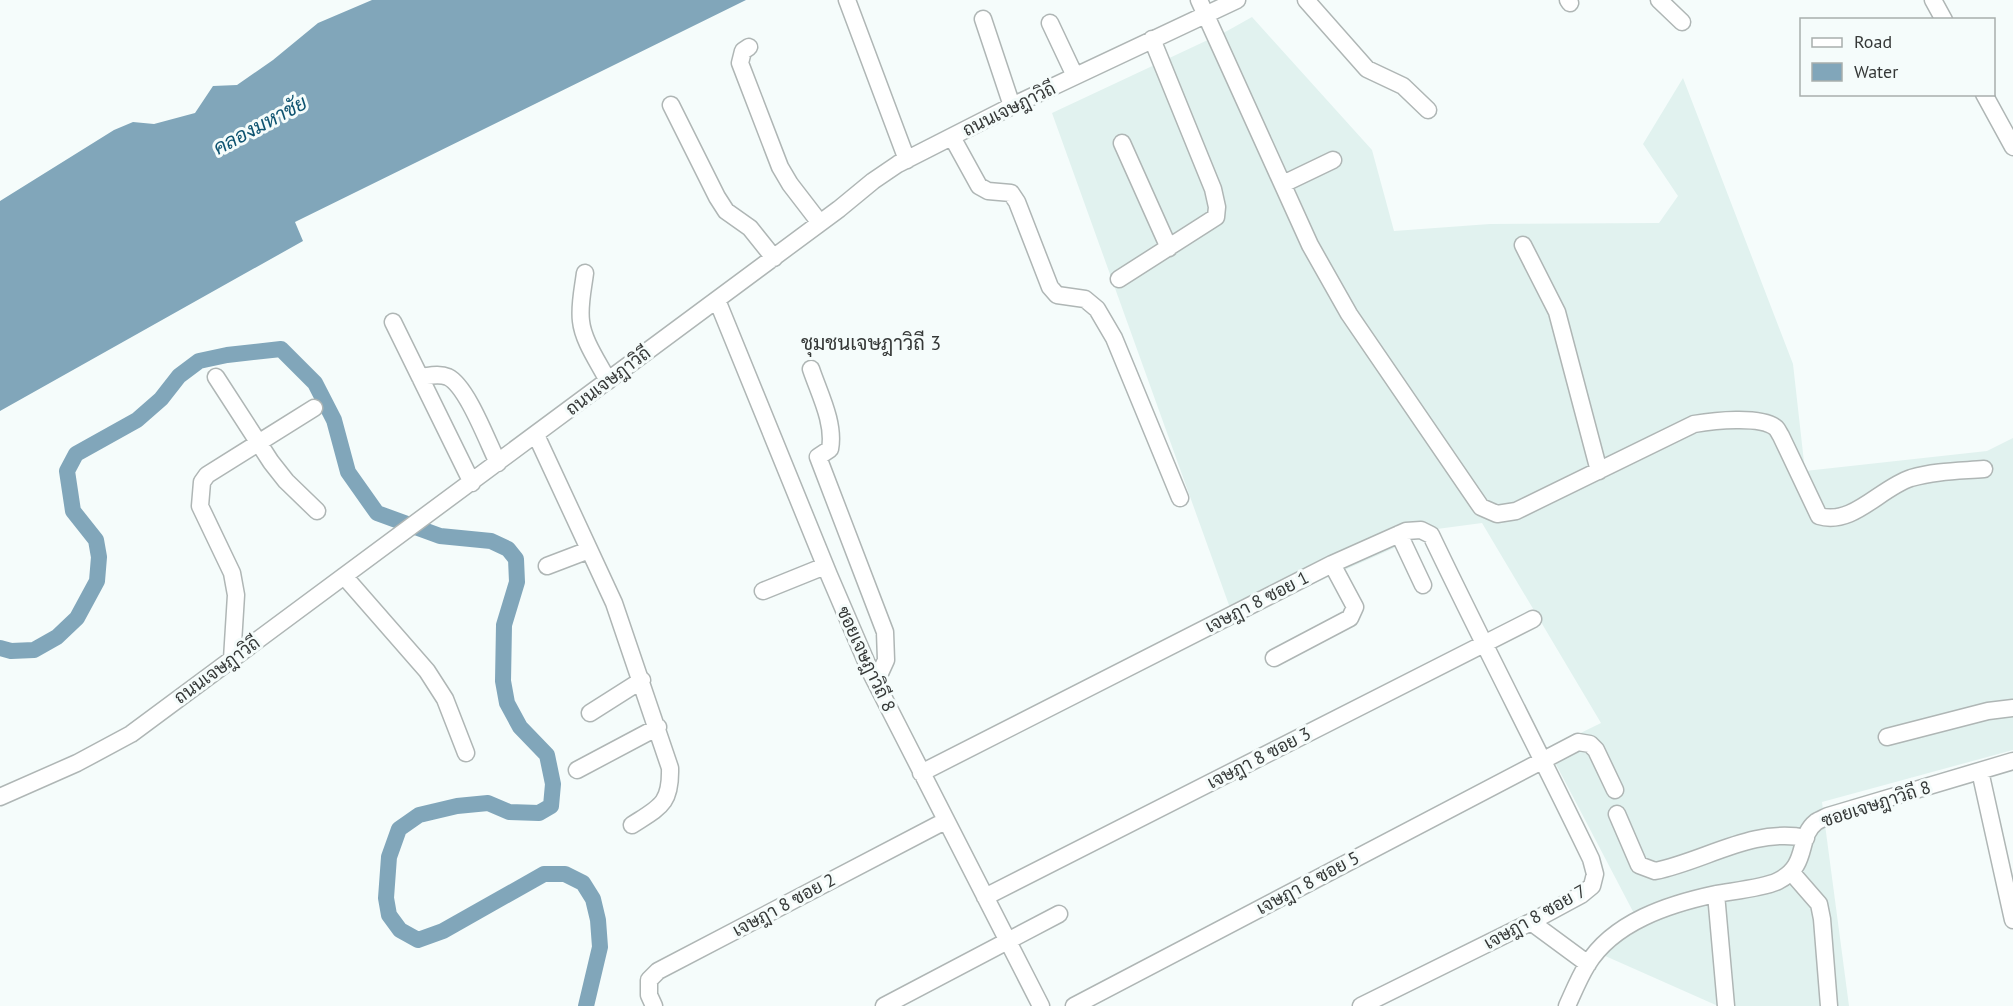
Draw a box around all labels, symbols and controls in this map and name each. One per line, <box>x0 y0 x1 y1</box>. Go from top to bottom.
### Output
legend <box>1800 18 1995 96</box>
text: Road <box>1854 30 1892 53</box>
text: Water <box>1854 60 1898 83</box>
street label: ถนนเจษฎาวิถี <box>958 75 1059 142</box>
water label: คลองมหาชัย <box>209 89 312 161</box>
district label: ชุมชนเจษฎาวิถี 3 <box>801 330 941 357</box>
street label: ถนนเจษฎาวิถี <box>560 340 655 421</box>
street label: เจษฎา 8 ซอย 1 <box>1201 566 1313 638</box>
street label: ซอยเจษฎาวิถี 8 <box>831 602 902 716</box>
street label: ถนนเจษฎาวิถี <box>169 630 265 709</box>
street label: เจษฎา 8 ซอย 3 <box>1203 722 1315 794</box>
street label: ซอยเจษฎาวิถี 8 <box>1818 774 1934 833</box>
street label: เจษฎา 8 ซอย 5 <box>1252 846 1364 920</box>
street label: เจษฎา 8 ซอย 2 <box>728 868 840 942</box>
street label: เจษฎา 8 ซอย 7 <box>1480 879 1590 955</box>

